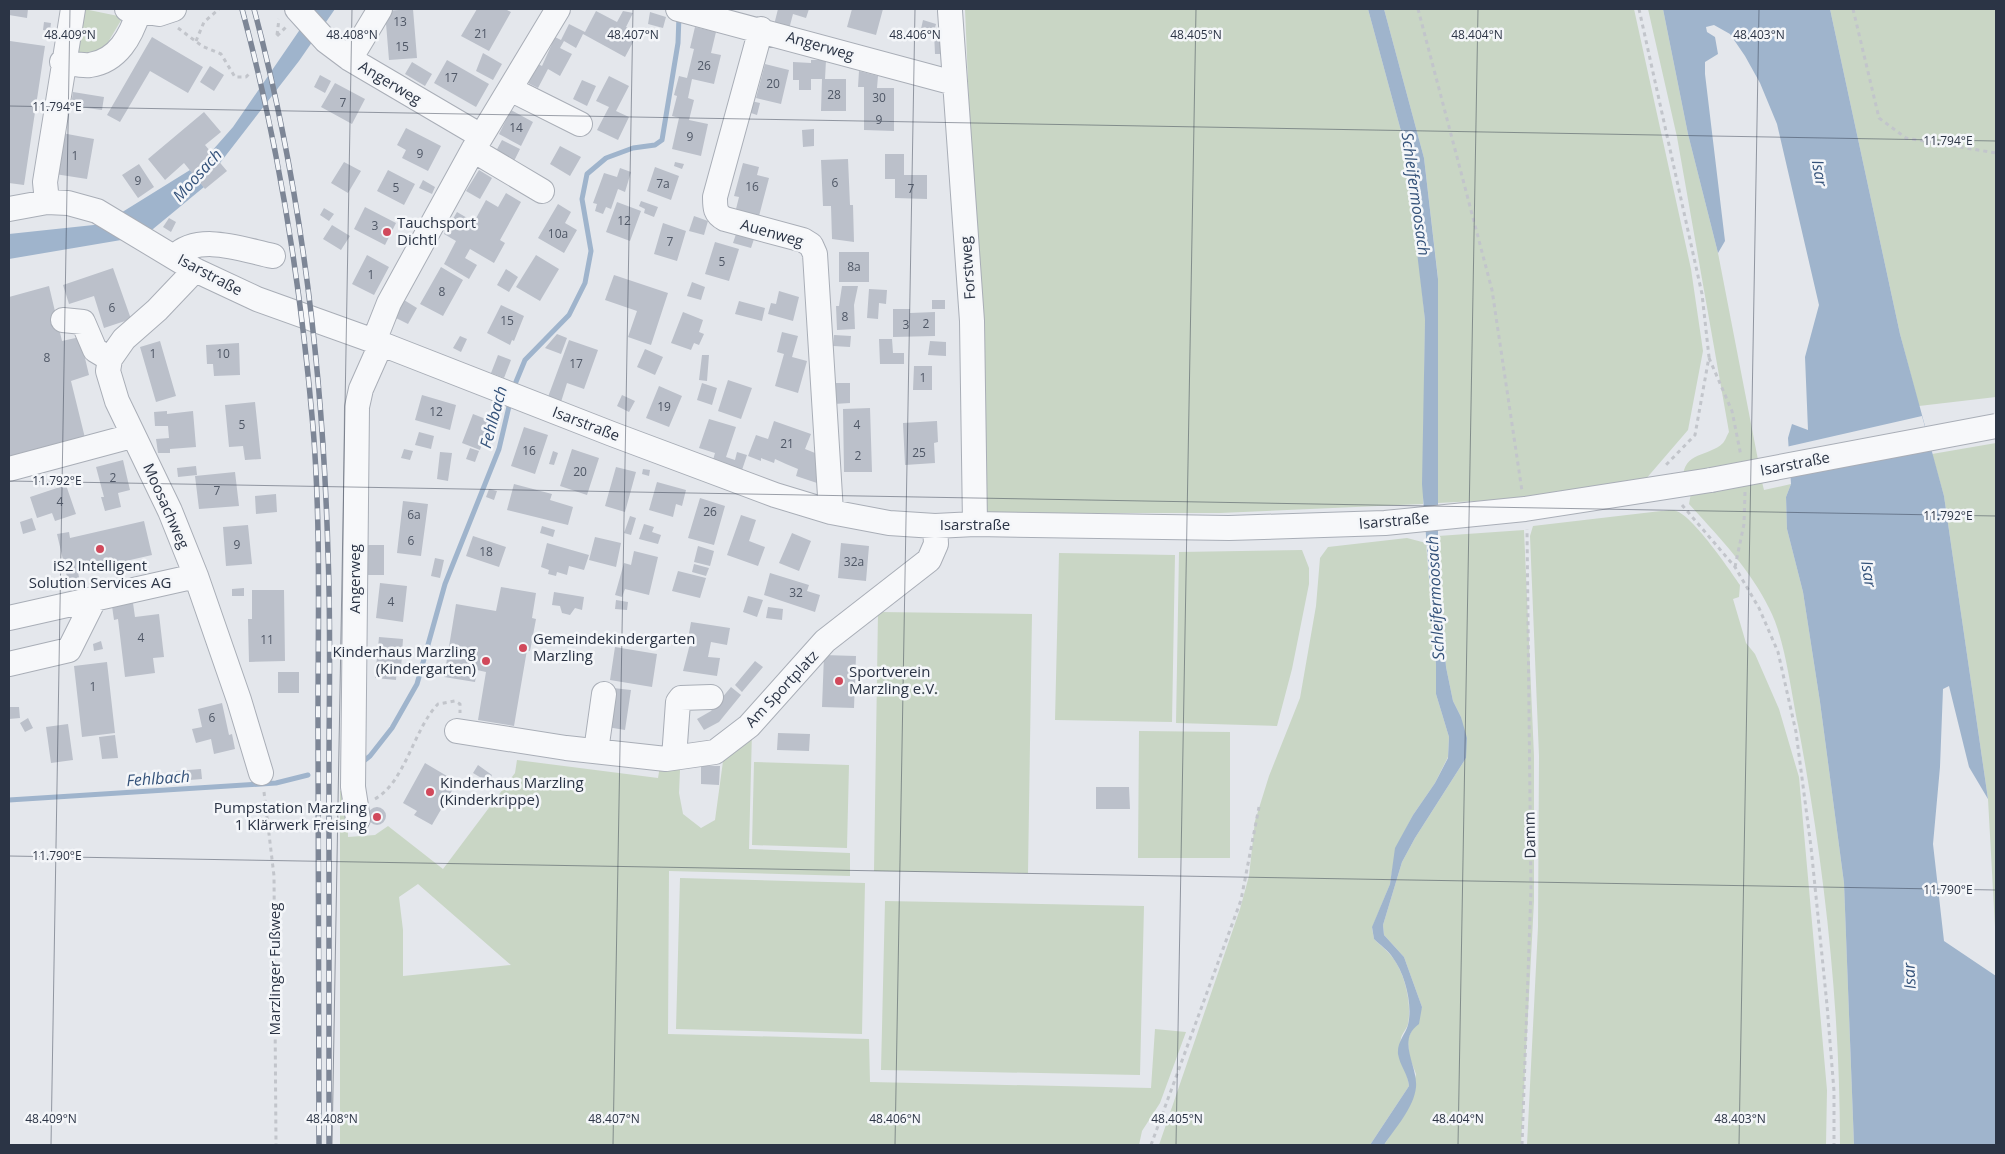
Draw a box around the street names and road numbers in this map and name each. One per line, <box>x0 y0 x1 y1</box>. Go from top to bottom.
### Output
street label: Angerweg <box>784 26 856 64</box>
street label: Angerweg <box>356 56 425 109</box>
street label: Auenweg <box>739 214 806 251</box>
street label: Forstweg <box>955 236 979 300</box>
street label: Isarstraße <box>175 249 246 300</box>
street label: Isarstraße <box>550 401 623 445</box>
street label: Isarstraße <box>1758 446 1831 480</box>
street label: Moosachweg <box>139 460 195 552</box>
street label: Isarstraße <box>1358 507 1430 533</box>
street label: Isarstraße <box>940 514 1010 534</box>
street label: Angerweg <box>344 544 364 614</box>
street label: Am Sportplatz <box>740 645 822 731</box>
street label: Damm <box>1519 811 1539 859</box>
street label: Marzlinger Fußweg <box>264 903 284 1035</box>

